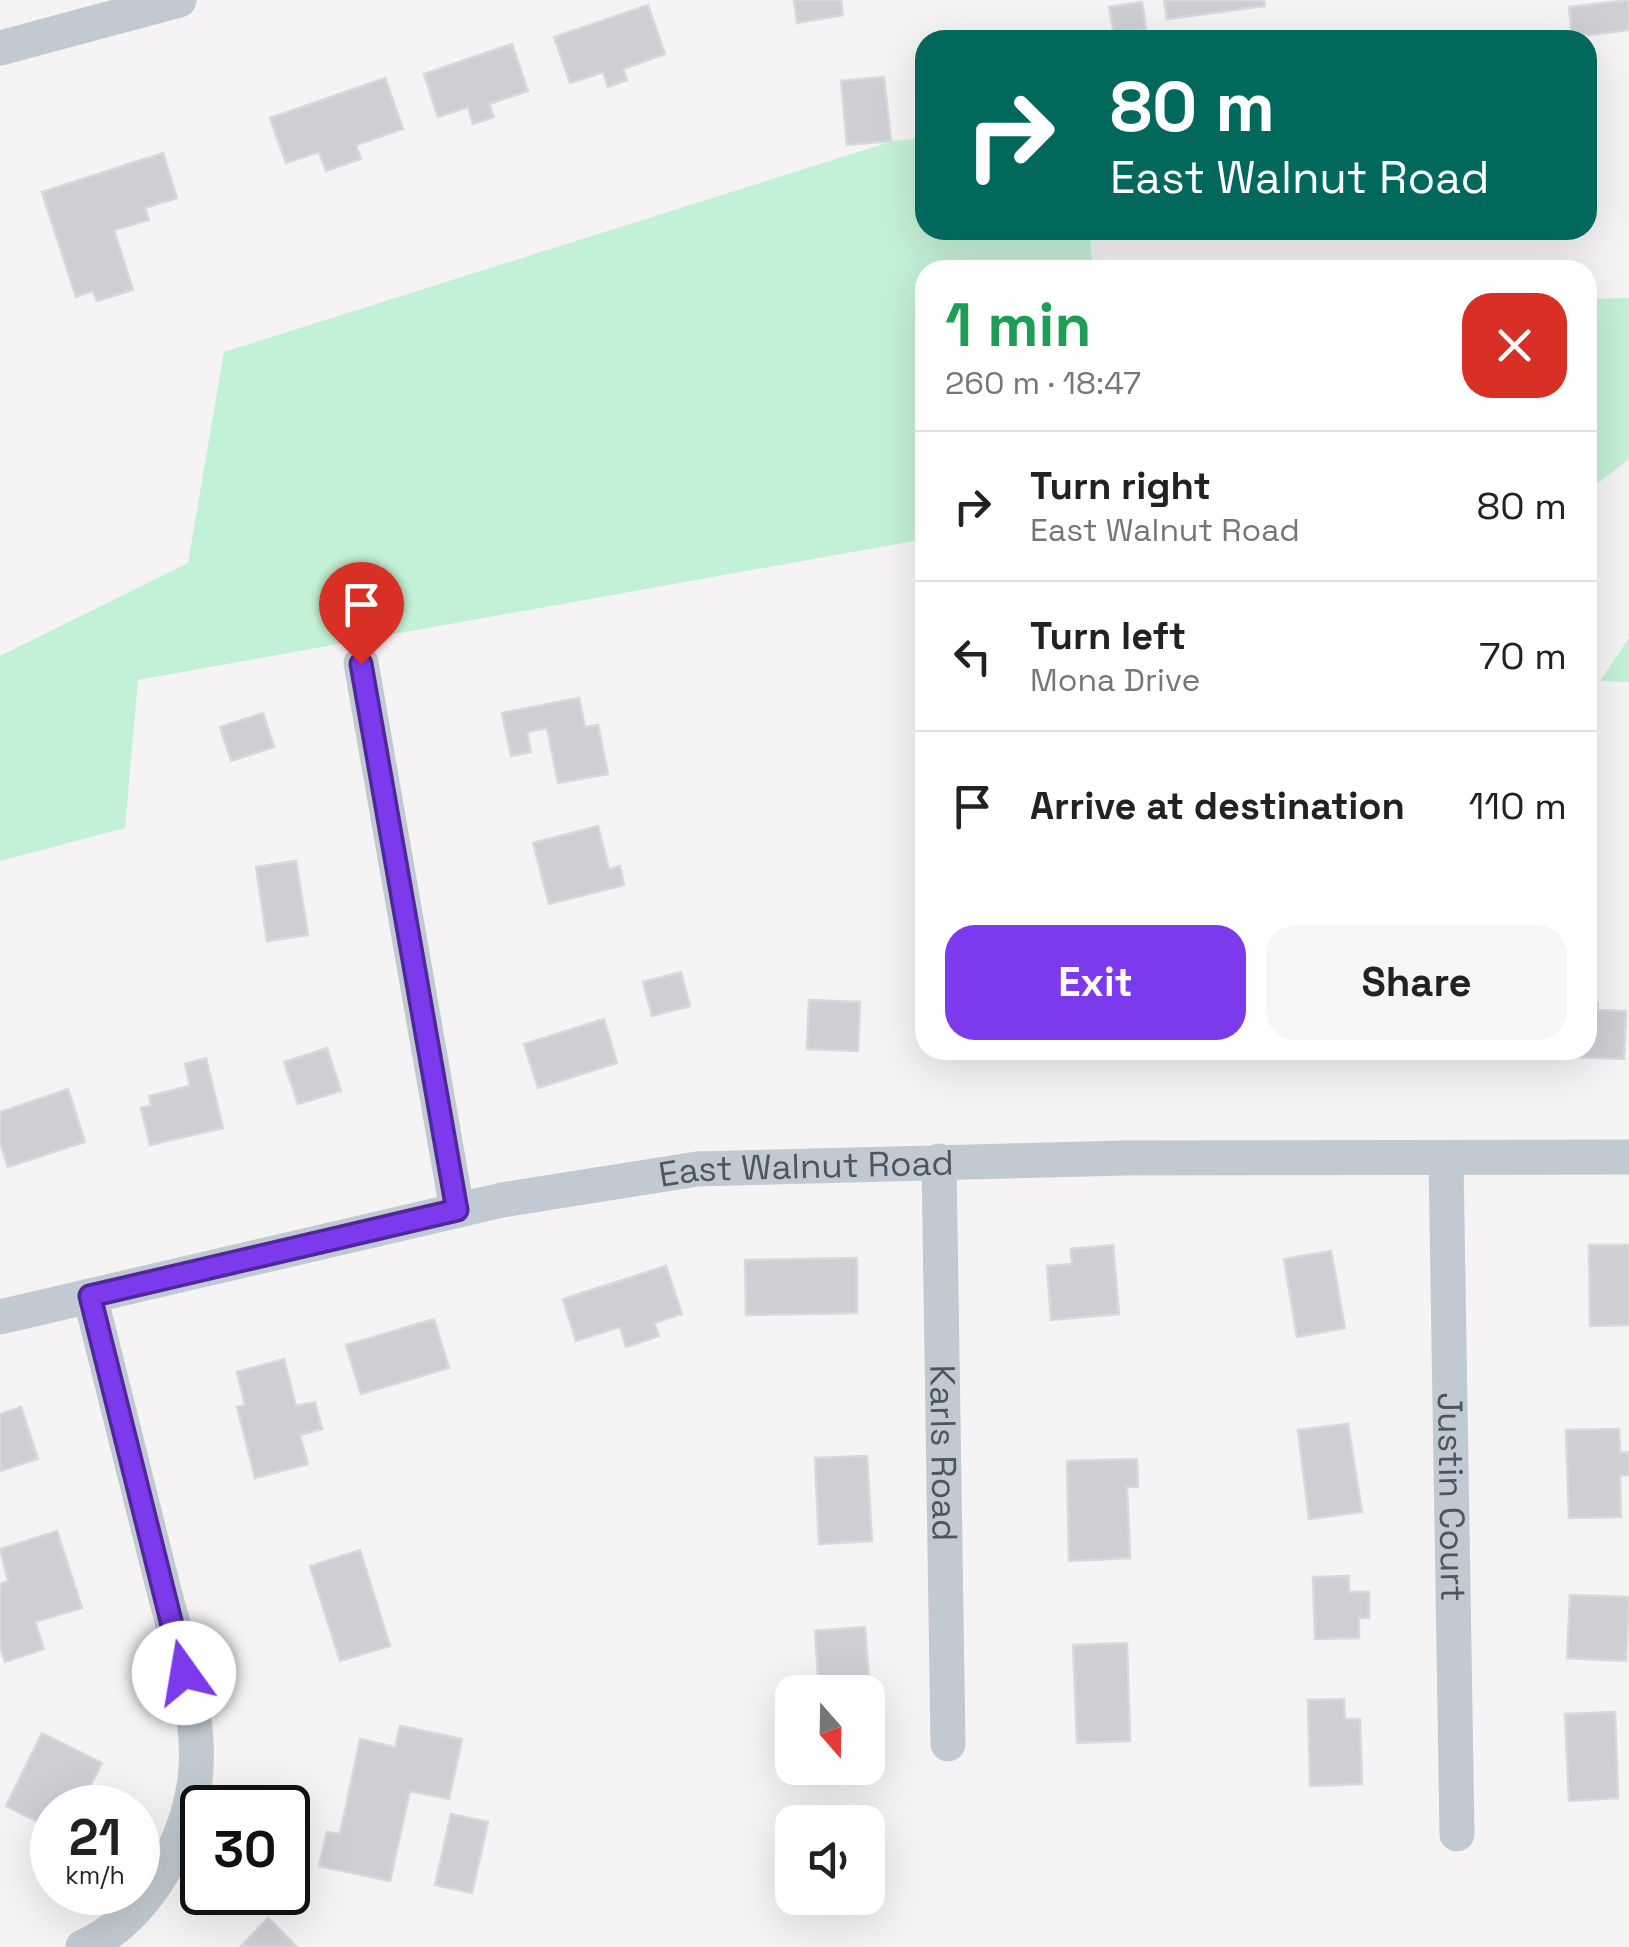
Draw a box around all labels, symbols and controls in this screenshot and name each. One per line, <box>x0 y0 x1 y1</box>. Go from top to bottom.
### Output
text: 80 m <box>1110 62 1275 151</box>
icon: right <box>945 70 1075 200</box>
text: East Walnut Road <box>1110 149 1489 206</box>
text: 1 min <box>945 287 1092 364</box>
button: close <box>1462 293 1567 398</box>
text: 260 m · 18:47 <box>945 363 1141 403</box>
text: Turn right <box>1030 462 1211 510</box>
icon: right <box>945 479 1000 534</box>
text: 80 m <box>1477 482 1567 530</box>
text: East Walnut Road <box>1030 510 1300 550</box>
pin <box>319 562 404 665</box>
icon: arrive <box>334 577 389 632</box>
text: Turn left <box>1030 612 1186 660</box>
icon: left <box>945 629 1000 684</box>
text: 70 m <box>1479 632 1567 680</box>
text: Mona Drive <box>1030 660 1200 700</box>
icon: arrive <box>945 779 1000 834</box>
text: Arrive at destination <box>1030 782 1405 830</box>
text: 110 m <box>1468 782 1567 830</box>
button: Exit <box>945 925 1246 1040</box>
button: Share <box>1266 925 1567 1040</box>
street label: East Walnut Road <box>655 1140 954 1197</box>
street label: Karls Road <box>920 1364 967 1542</box>
street label: Justin Court <box>1428 1392 1475 1602</box>
position arrow <box>132 1621 236 1725</box>
north arrow <box>775 1675 885 1785</box>
map controls <box>775 1675 885 1915</box>
speed limit sign: 30 <box>180 1785 310 1915</box>
button: sound <box>775 1805 885 1915</box>
text: 21 <box>69 1806 121 1870</box>
text: km/h <box>65 1859 125 1891</box>

